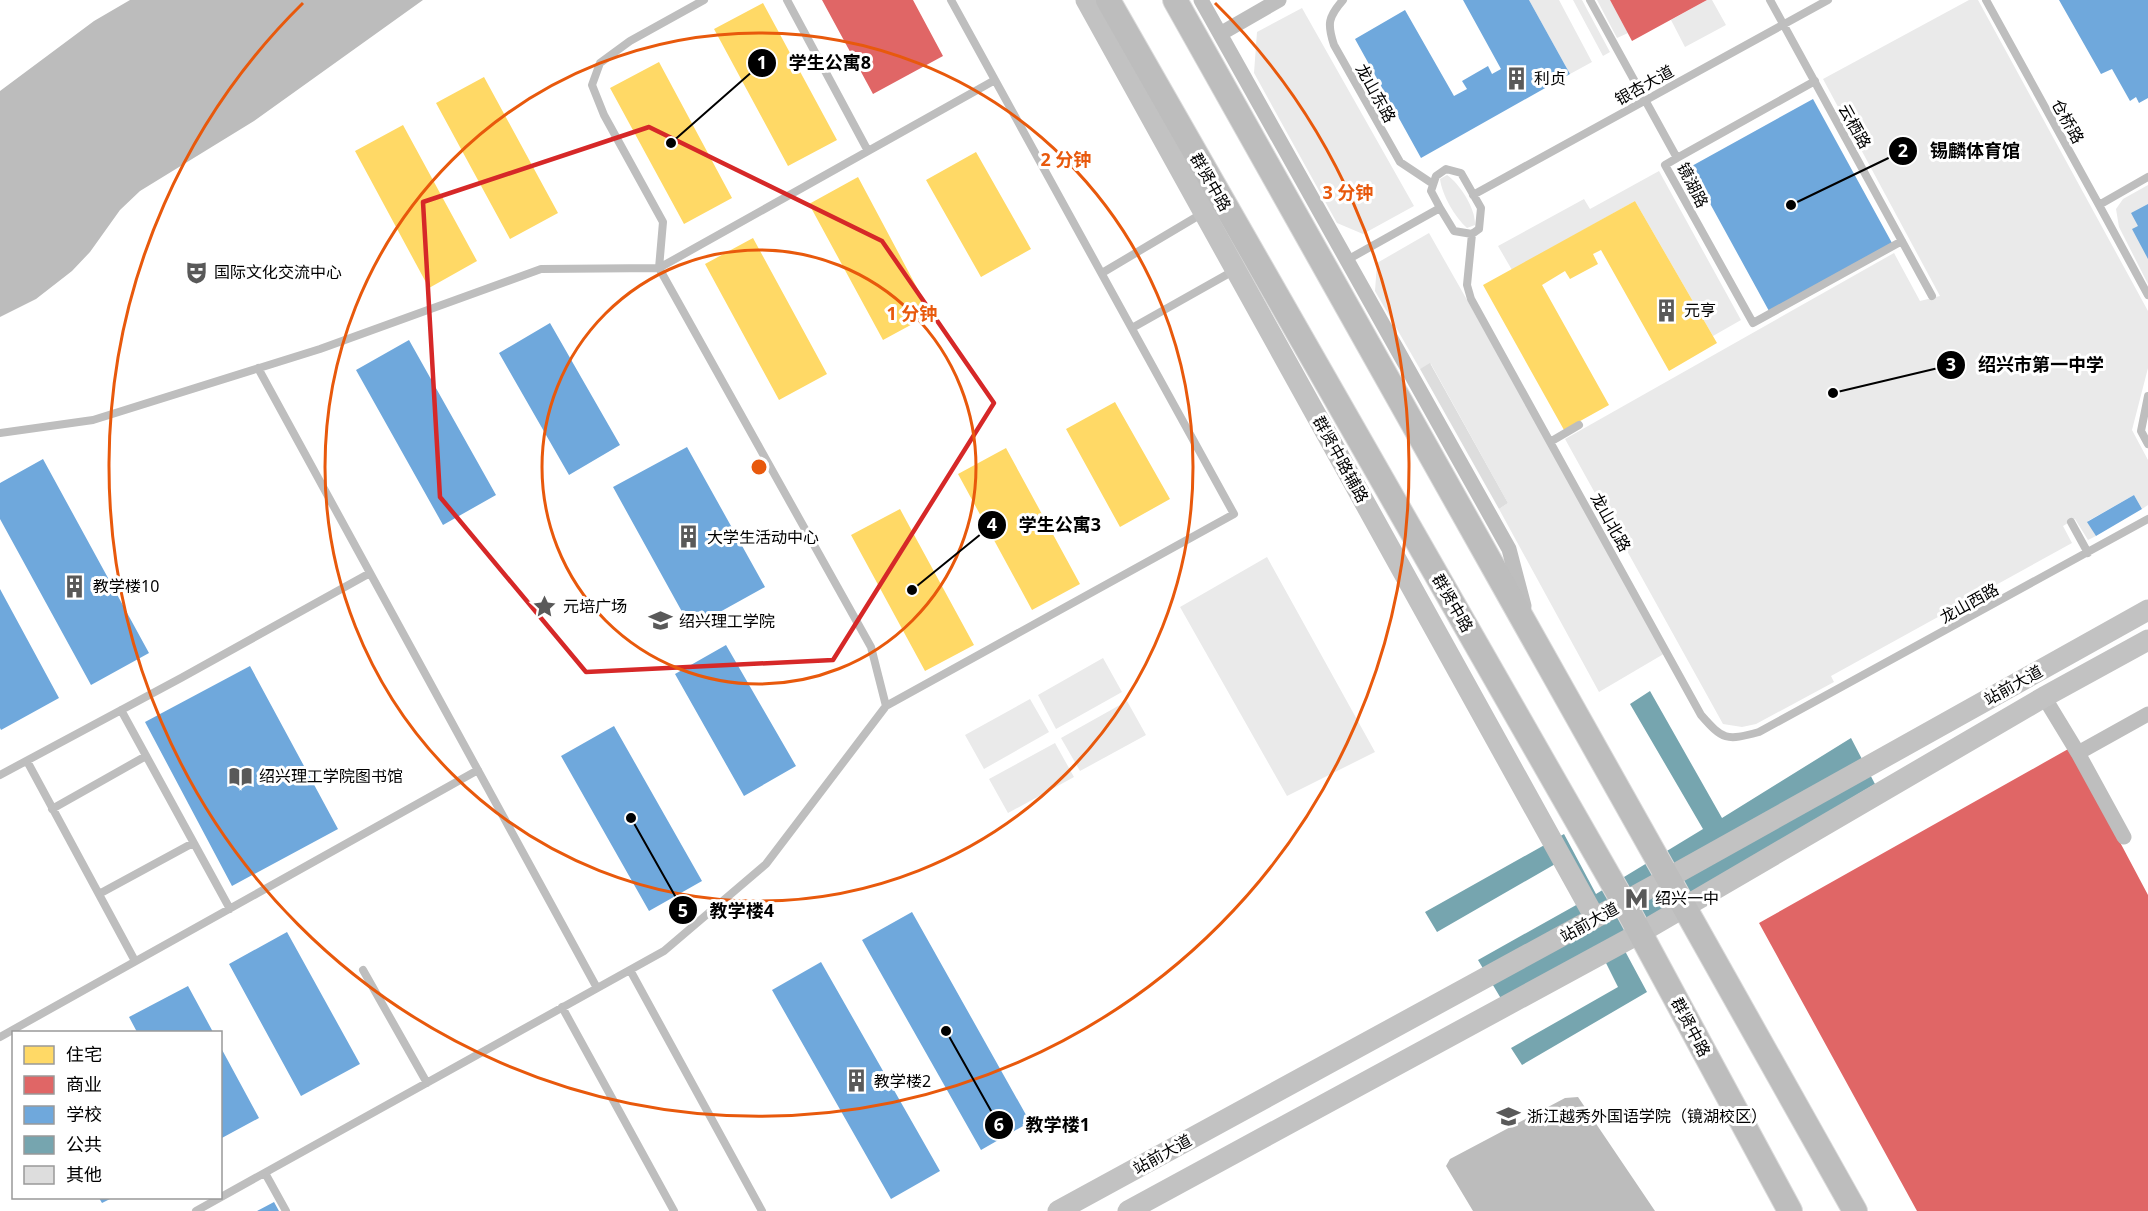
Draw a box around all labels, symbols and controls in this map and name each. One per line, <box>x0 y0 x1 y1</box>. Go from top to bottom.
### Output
callout: 学生公寓8 <box>747 45 884 81</box>
text: 1 <box>757 50 767 74</box>
text: 学生公寓8 <box>789 50 871 74</box>
street label: 龙山东路 <box>1351 60 1401 126</box>
street label: 银杏大道 <box>1611 60 1677 110</box>
building icon: 利贞 <box>1503 65 1529 91</box>
place label: 利贞 <box>1534 67 1566 89</box>
street label: 仓桥路 <box>2047 95 2089 147</box>
street label: 云栖路 <box>1834 100 1876 152</box>
callout: 锡麟体育馆 <box>1888 133 2032 169</box>
text: 2 <box>1898 138 1908 162</box>
text: 锡麟体育馆 <box>1930 138 2020 162</box>
text: 2 分钟 <box>1041 147 1091 171</box>
street label: 群贤中路 <box>1185 149 1237 215</box>
street label: 镜湖路 <box>1672 159 1714 211</box>
text: 3 分钟 <box>1323 180 1373 204</box>
theatre icon: 国际文化交流中心 <box>183 259 209 285</box>
place label: 国际文化交流中心 <box>214 261 342 283</box>
building icon: 元亨 <box>1653 297 1679 323</box>
place label: 元亨 <box>1684 299 1716 321</box>
text: 1 分钟 <box>887 301 937 325</box>
callout: 绍兴市第一中学 <box>1936 347 2116 383</box>
text: 3 <box>1946 352 1956 376</box>
text: 绍兴市第一中学 <box>1978 352 2104 376</box>
street label: 群贤中路辅路 <box>1308 412 1374 506</box>
centre of rings <box>749 457 769 477</box>
street label: 龙山北路 <box>1586 489 1636 555</box>
callout: 学生公寓3 <box>977 507 1113 543</box>
text: 4 <box>987 512 997 536</box>
text: 学生公寓3 <box>1019 512 1101 536</box>
building icon: 大学生活动中心 <box>676 524 702 550</box>
place label: 大学生活动中心 <box>707 526 819 548</box>
street label: 群贤中路 <box>1427 570 1479 636</box>
building icon: 教学楼10 <box>62 573 88 599</box>
place label: 教学楼10 <box>93 575 159 597</box>
street label: 龙山西路 <box>1936 578 2002 628</box>
place icon: 元培广场 <box>532 593 558 619</box>
place label: 元培广场 <box>563 595 627 617</box>
school or university icon: 绍兴理工学院 <box>648 608 674 634</box>
place label: 绍兴理工学院 <box>679 610 775 632</box>
street label: 站前大道 <box>1980 660 2046 710</box>
library icon: 绍兴理工学院图书馆 <box>228 763 254 789</box>
place label: 绍兴理工学院图书馆 <box>259 765 403 787</box>
metro station icon: 绍兴一中 <box>1624 885 1650 911</box>
place label: 绍兴一中 <box>1655 887 1719 909</box>
callout: 教学楼4 <box>668 892 786 928</box>
street label: 站前大道 <box>1556 897 1622 947</box>
text: 5 <box>678 898 688 922</box>
text: 教学楼4 <box>710 898 774 922</box>
street label: 群贤中路 <box>1666 994 1716 1060</box>
legend <box>12 1031 222 1199</box>
text: 住宅 <box>66 1042 102 1066</box>
building icon: 教学楼2 <box>843 1068 869 1094</box>
place label: 教学楼2 <box>874 1070 931 1092</box>
text: 商业 <box>66 1072 102 1096</box>
text: 学校 <box>66 1102 102 1126</box>
school or university icon: 浙江越秀外国语学院（镜湖校区） <box>1496 1103 1522 1129</box>
place label: 浙江越秀外国语学院（镜湖校区） <box>1527 1105 1767 1127</box>
callout: 教学楼1 <box>984 1107 1102 1143</box>
text: 6 <box>994 1112 1004 1136</box>
text: 教学楼1 <box>1026 1112 1090 1136</box>
street label: 站前大道 <box>1129 1129 1195 1179</box>
text: 公共 <box>66 1132 102 1156</box>
text: 其他 <box>66 1162 102 1186</box>

